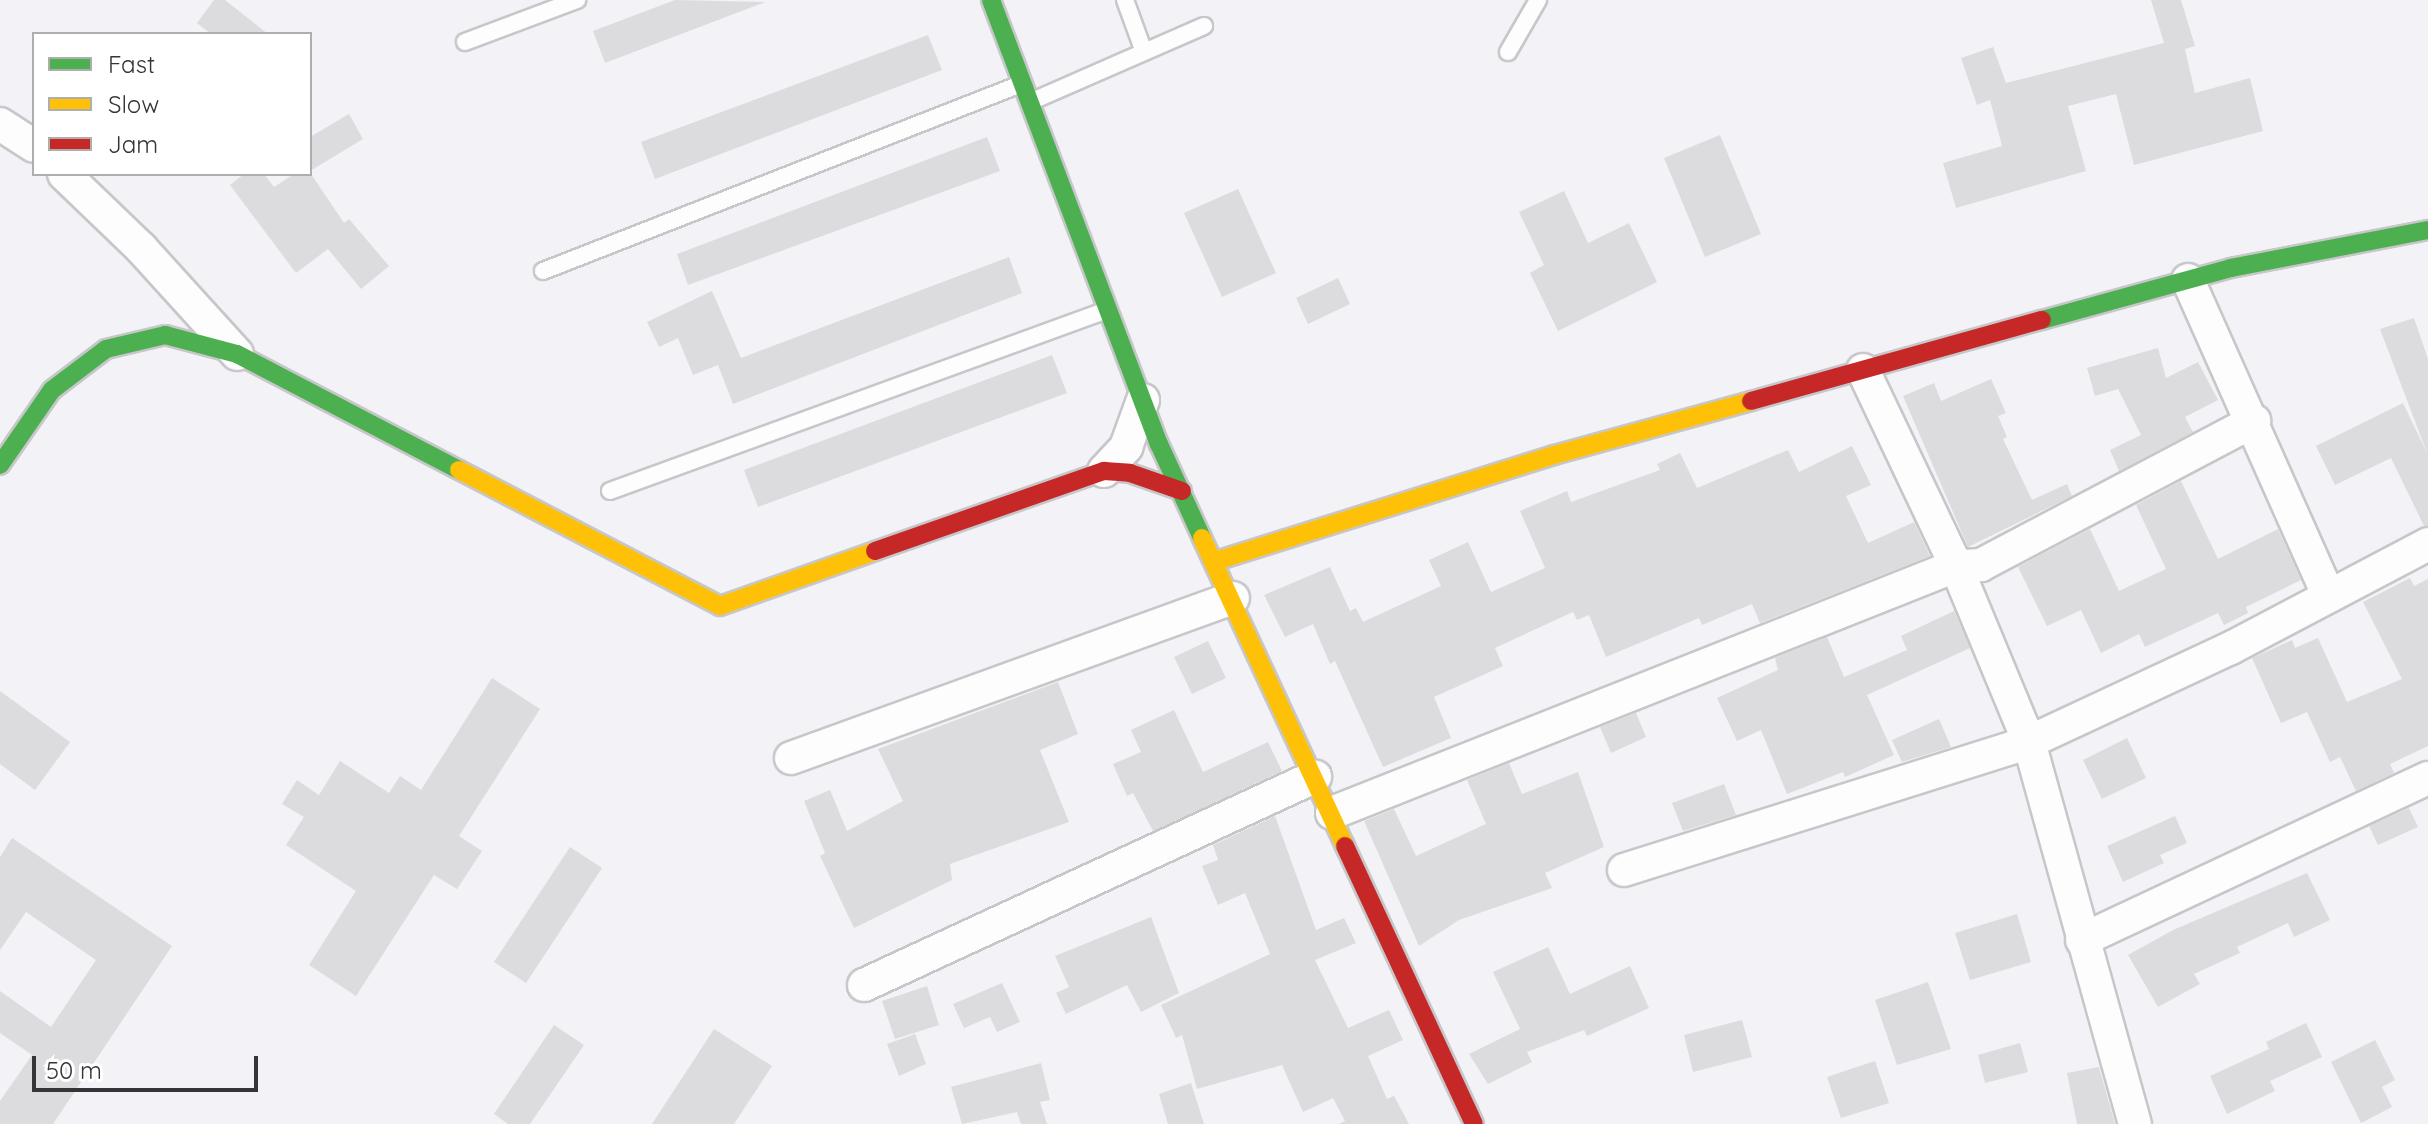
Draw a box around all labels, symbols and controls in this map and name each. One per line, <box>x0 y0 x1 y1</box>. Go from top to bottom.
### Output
legend <box>32 32 312 176</box>
text: Fast <box>108 49 155 79</box>
text: Slow <box>108 89 159 119</box>
text: Jam <box>108 129 158 159</box>
scale bar <box>36 1040 262 1090</box>
text: 50 m <box>46 1055 102 1085</box>

